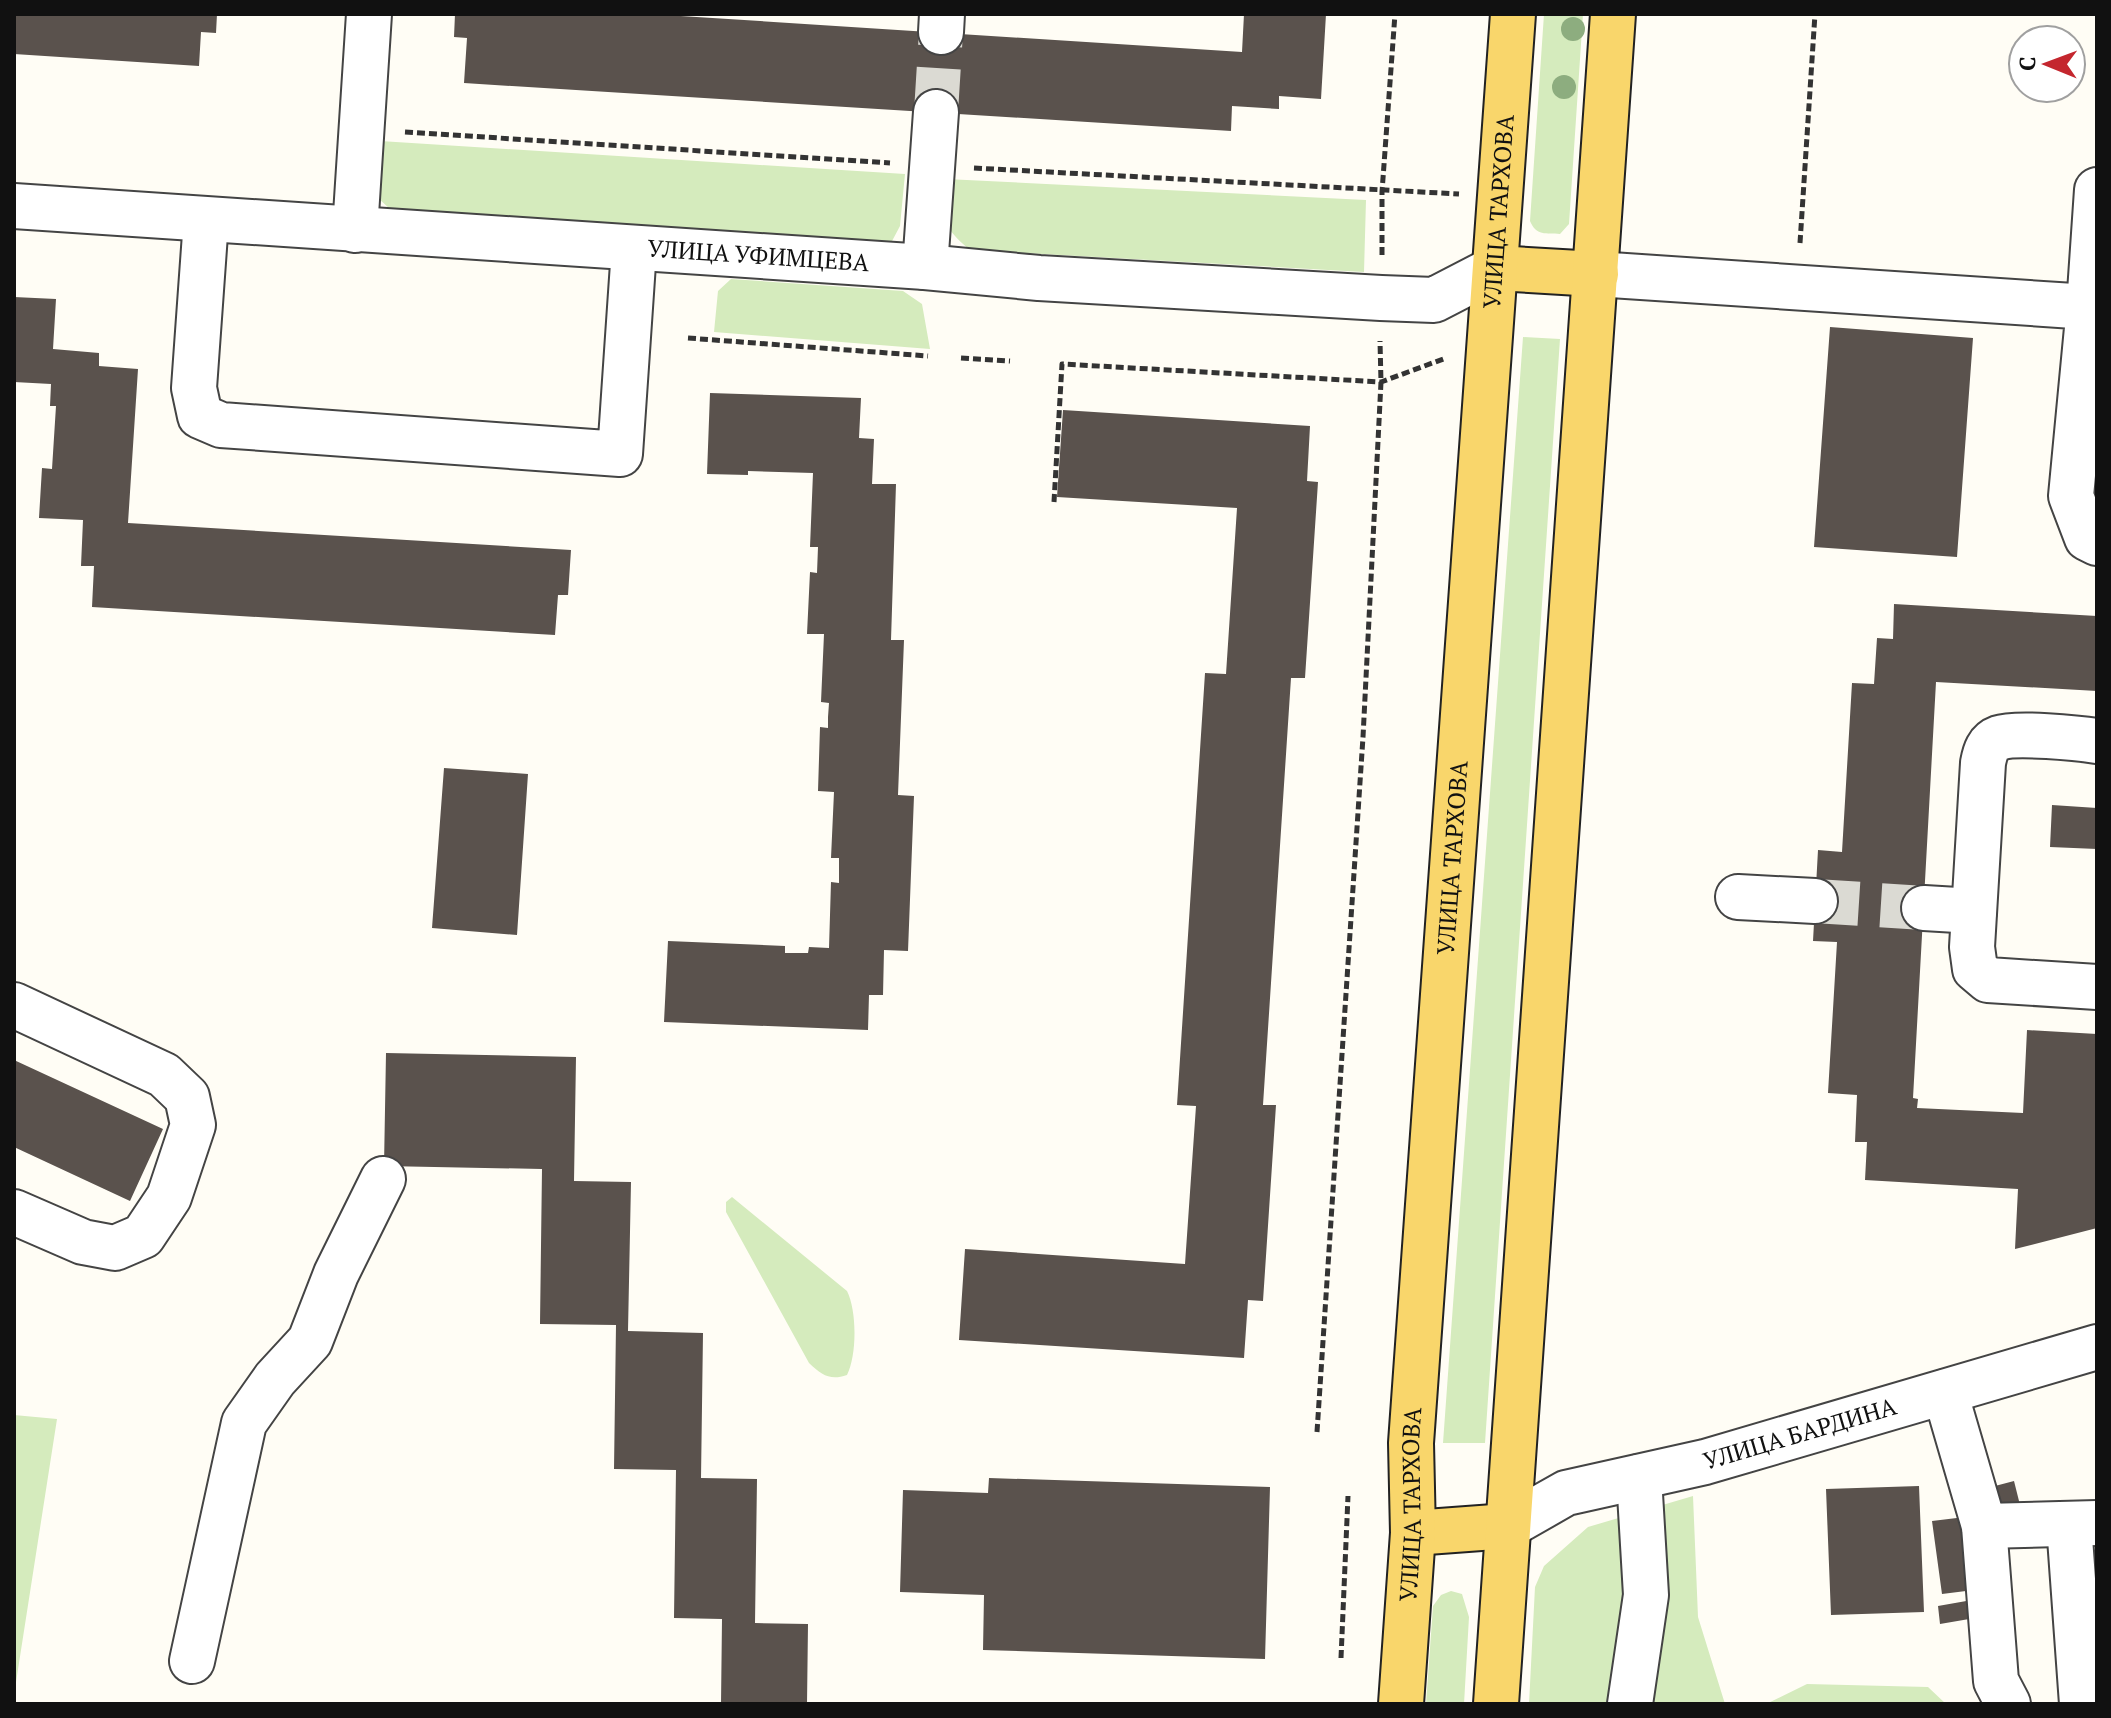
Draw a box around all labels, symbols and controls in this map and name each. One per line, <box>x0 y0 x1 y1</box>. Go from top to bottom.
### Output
north arrow <box>2007 24 2087 104</box>
text: С <box>2012 56 2041 71</box>
street label: УЛИЦА ТАРХОВА <box>1475 113 1521 310</box>
street label: УЛИЦА УФИМЦЕВА <box>646 231 871 278</box>
street label: УЛИЦА ТАРХОВА <box>1429 759 1475 956</box>
street label: УЛИЦА БАРДИНА <box>1699 1390 1900 1477</box>
street label: УЛИЦА ТАРХОВА <box>1391 1405 1429 1603</box>

